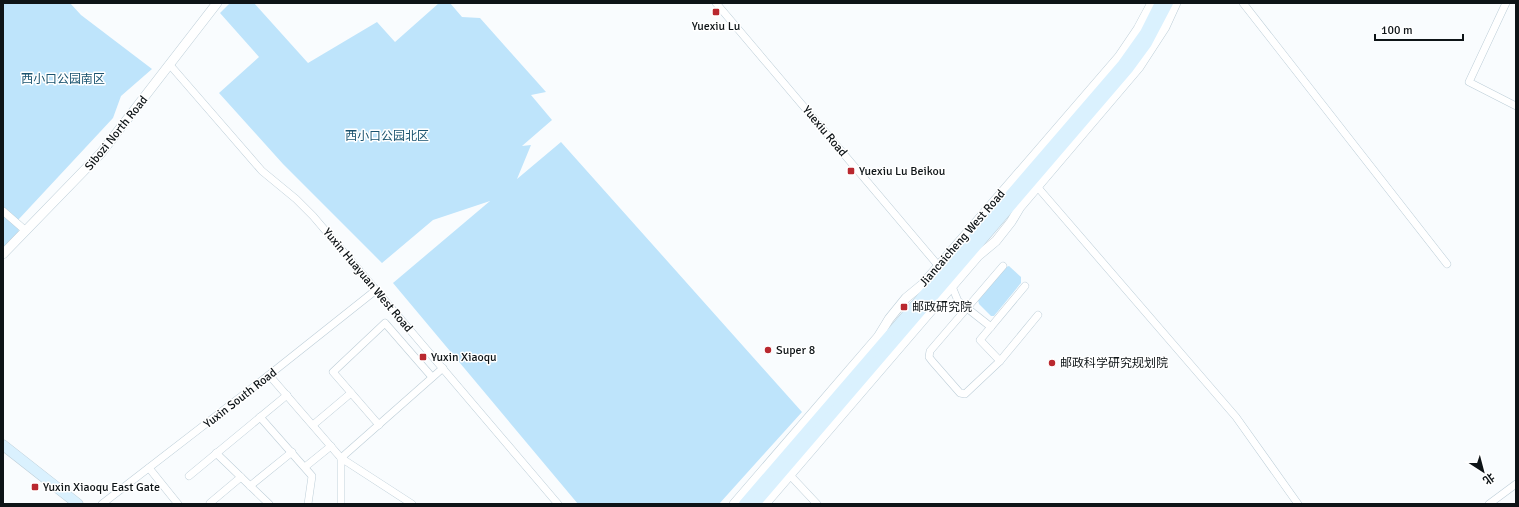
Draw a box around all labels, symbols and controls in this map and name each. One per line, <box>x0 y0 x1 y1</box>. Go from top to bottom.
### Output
marker: Yuexiu Lu <box>711 7 721 17</box>
scale bar <box>1375 16 1463 42</box>
place label: Yuexiu Lu <box>692 19 740 34</box>
text: 100 m <box>1381 23 1413 38</box>
park label: 西小口公园南区 <box>21 72 105 87</box>
street label: Sibozi North Road <box>82 93 151 174</box>
street label: Yuexiu Road <box>799 103 850 160</box>
park label: 西小口公园北区 <box>345 129 429 144</box>
place label: Yuexiu Lu Beikou <box>859 164 945 179</box>
marker: Yuexiu Lu Beikou <box>846 166 856 176</box>
street label: Jiancaicheng West Road <box>916 187 1009 290</box>
street label: Yuxin Huayuan West Road <box>320 225 416 336</box>
place label: 邮政研究院 <box>912 300 972 315</box>
marker: 邮政研究院 <box>899 302 909 312</box>
place label: Super 8 <box>776 343 815 358</box>
marker: Super 8 <box>763 345 773 355</box>
place label: Yuxin Xiaoqu <box>431 350 497 365</box>
marker: Yuxin Xiaoqu <box>418 352 428 362</box>
place label: 邮政科学研究规划院 <box>1060 356 1168 371</box>
marker: 邮政科学研究规划院 <box>1047 358 1057 368</box>
street label: Yuxin South Road <box>201 365 280 432</box>
north arrow <box>1463 451 1503 491</box>
text: 北 <box>1480 470 1497 487</box>
place label: Yuxin Xiaoqu East Gate <box>43 480 160 495</box>
marker: Yuxin Xiaoqu East Gate <box>30 482 40 492</box>

